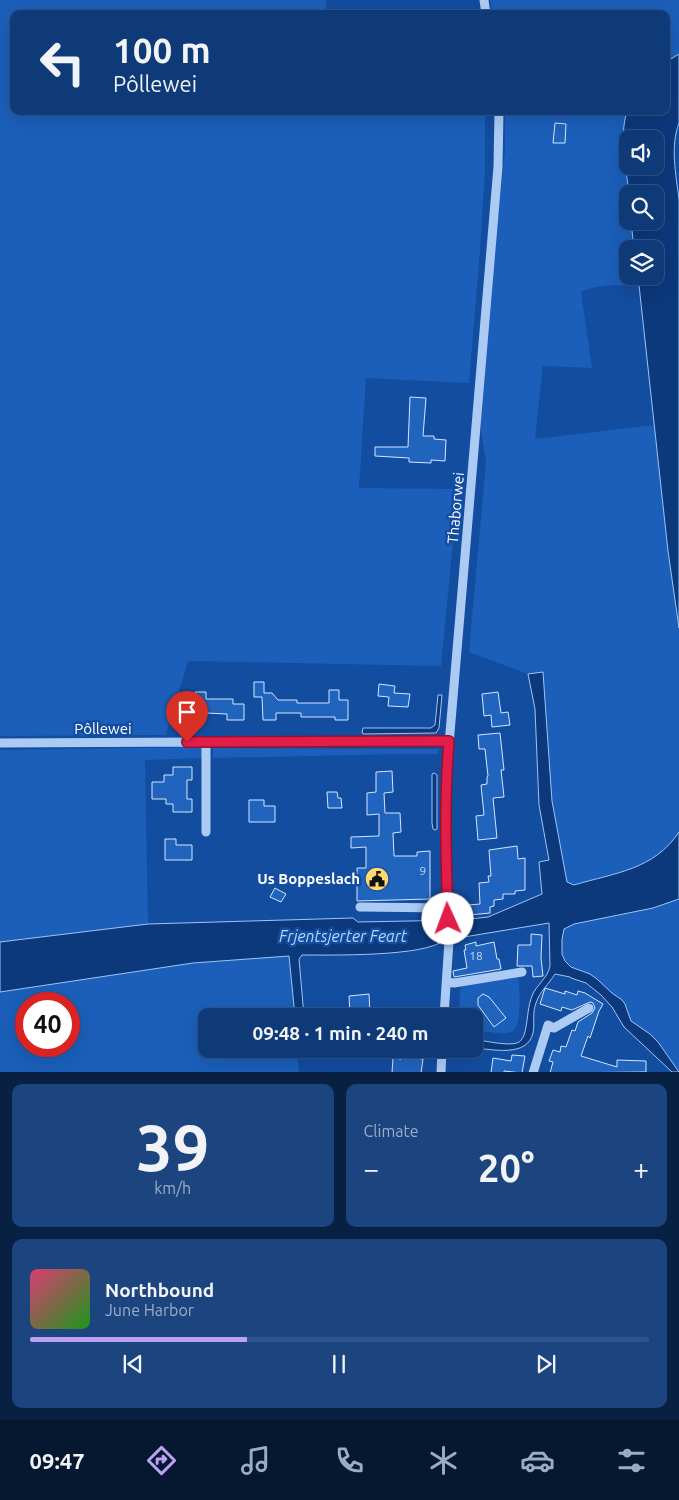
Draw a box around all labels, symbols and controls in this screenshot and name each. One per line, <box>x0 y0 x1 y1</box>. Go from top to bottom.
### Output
icon: left <box>30 30 95 95</box>
text: 100 m <box>113 30 211 70</box>
text: Pôllewei <box>113 71 197 96</box>
map controls <box>619 130 664 285</box>
button: sound <box>619 130 664 175</box>
button: search <box>619 185 664 230</box>
button: layers <box>619 240 664 285</box>
street label: Thaborwei <box>444 472 467 544</box>
pin <box>166 691 208 742</box>
icon: arrive <box>173 698 201 726</box>
street label: Pôllewei <box>74 720 132 737</box>
house number: 9 <box>420 864 426 877</box>
public building icon: Us Boppeslach <box>364 866 390 892</box>
place label: Us Boppeslach <box>257 870 360 887</box>
position arrow <box>421 892 473 944</box>
water label: Frjentsjerter Feart <box>279 927 408 945</box>
house number: 18 <box>469 949 483 962</box>
speed limit sign: 40 <box>15 992 80 1057</box>
text: 09:48 · 1 min · 240 m <box>253 1022 428 1044</box>
text: 39 <box>136 1110 209 1183</box>
text: Climate <box>364 1122 419 1140</box>
text: 20° <box>478 1147 534 1189</box>
text: − <box>364 1153 379 1184</box>
text: + <box>633 1153 649 1184</box>
text: km/h <box>154 1179 191 1197</box>
text: Northbound <box>105 1279 214 1301</box>
text: June Harbor <box>105 1301 194 1319</box>
icon: previous <box>119 1350 147 1378</box>
icon: pause <box>325 1350 353 1378</box>
icon: next <box>532 1350 560 1378</box>
icon: directions <box>144 1443 179 1478</box>
icon: music <box>238 1443 273 1478</box>
icon: phone <box>332 1443 367 1478</box>
icon: climate <box>426 1443 461 1478</box>
icon: car <box>520 1443 555 1478</box>
icon: filters <box>614 1443 649 1478</box>
text: 09:47 <box>30 1448 85 1473</box>

